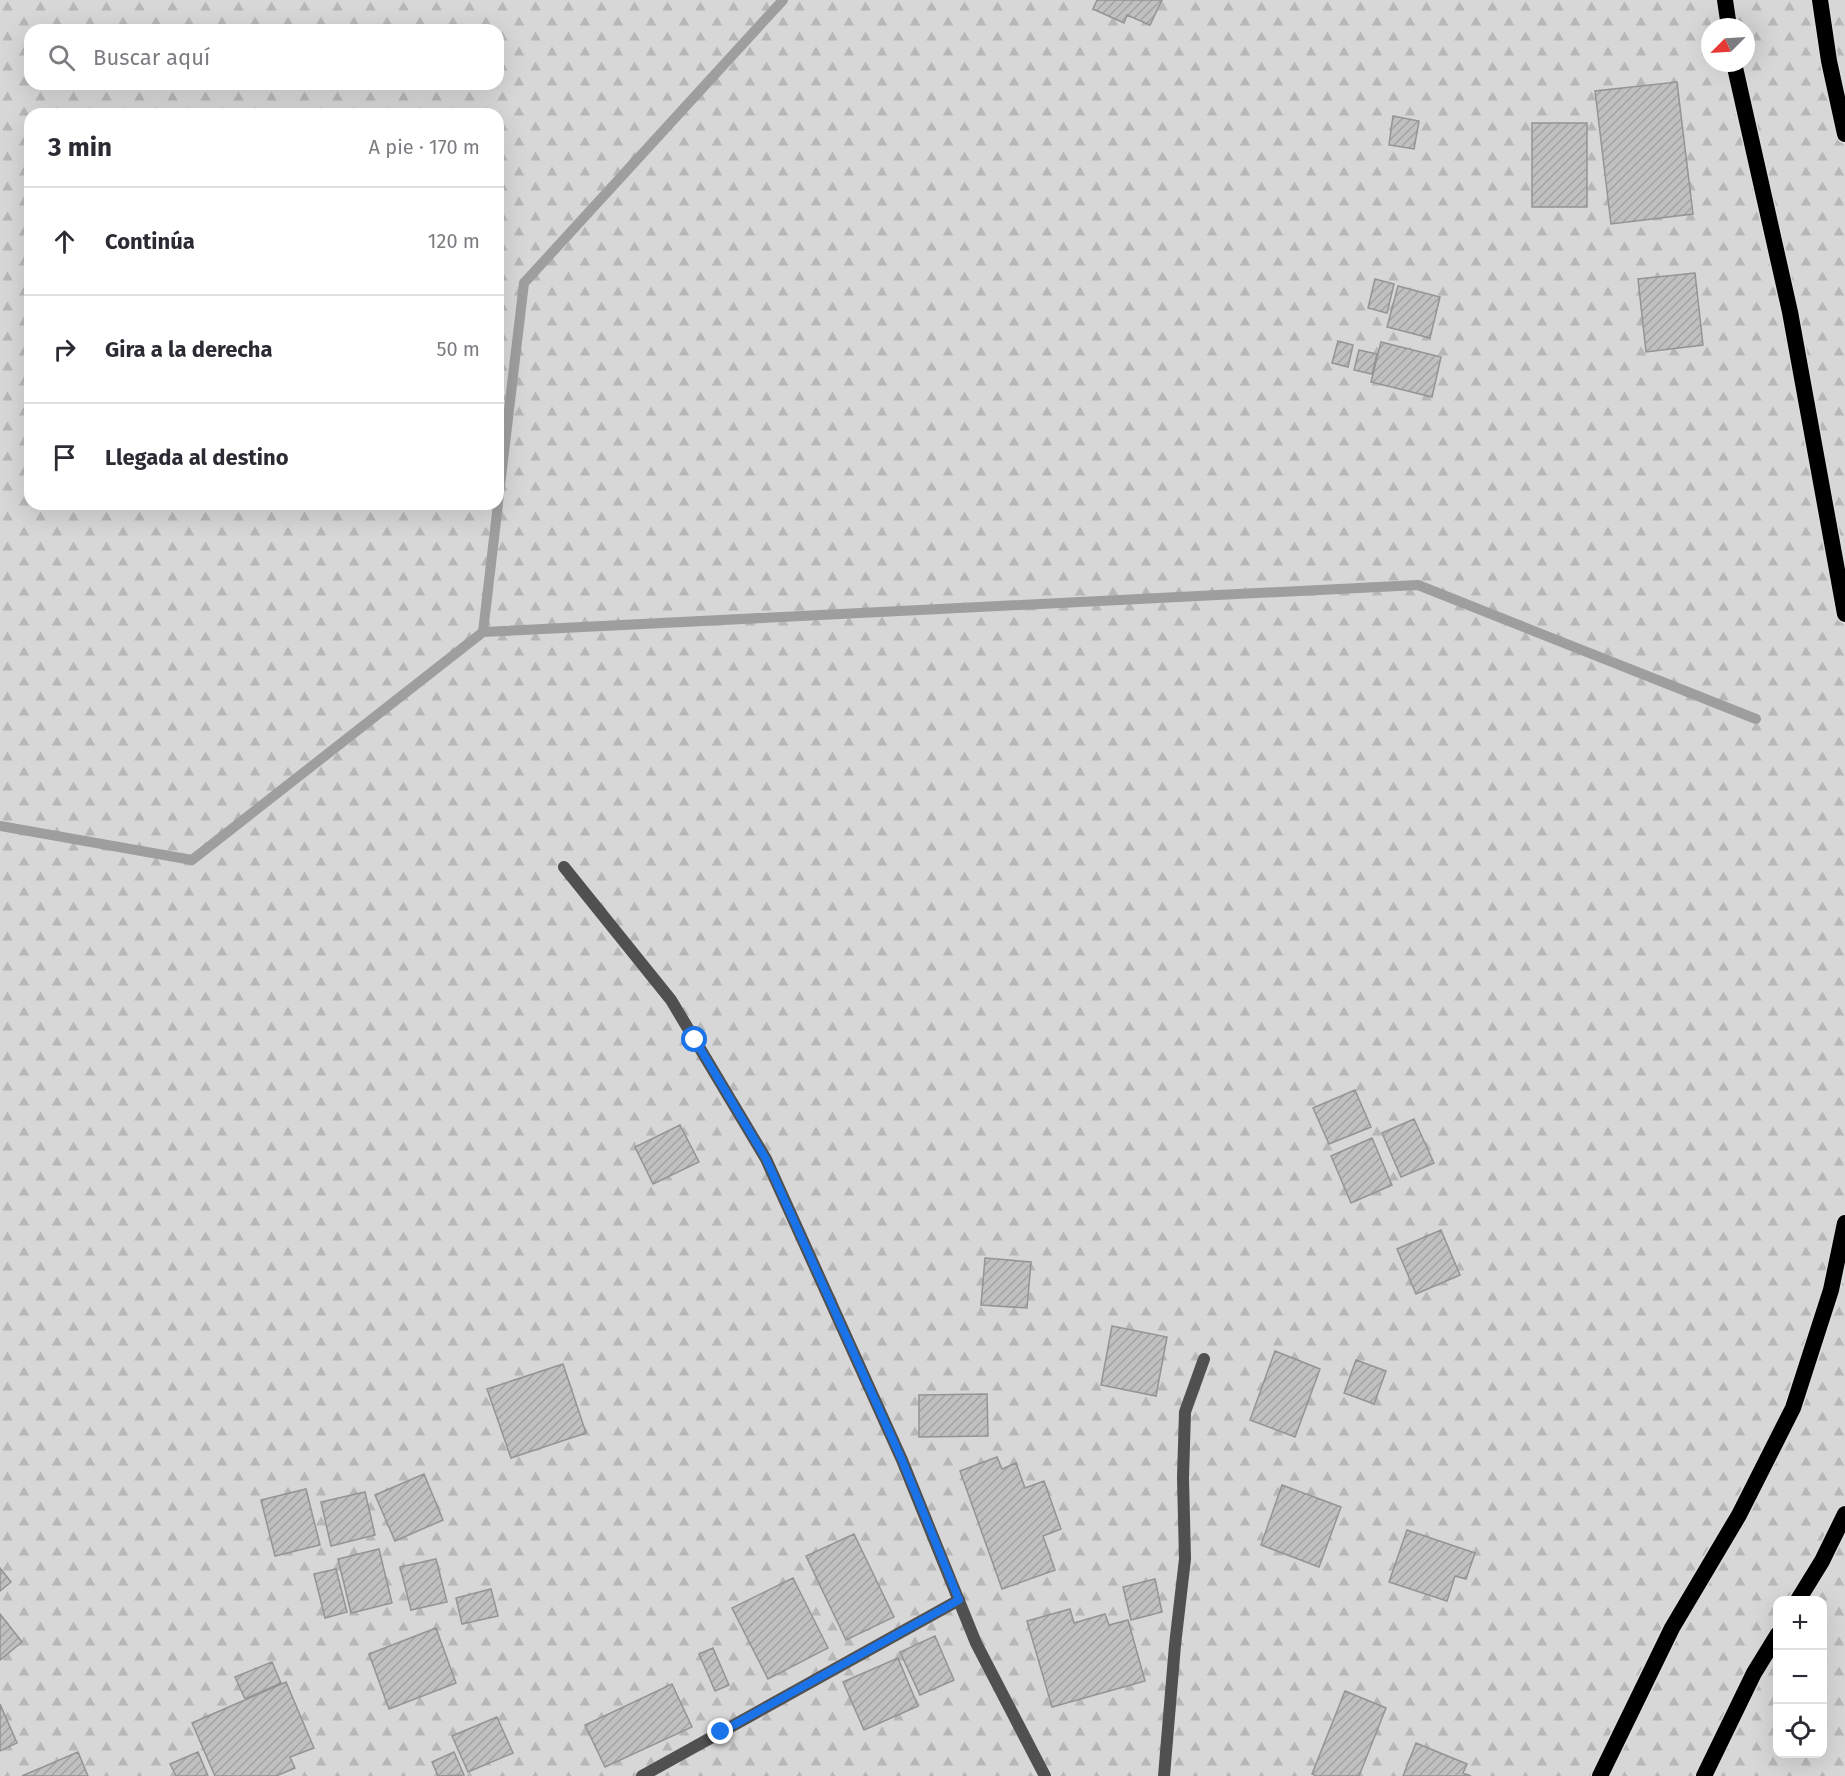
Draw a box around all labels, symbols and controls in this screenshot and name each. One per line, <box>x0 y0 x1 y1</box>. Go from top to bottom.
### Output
north arrow <box>1701 18 1755 72</box>
search box <box>24 24 504 90</box>
icon: search <box>45 41 78 74</box>
text: Buscar aquí <box>93 44 210 71</box>
text: 3 min <box>48 132 112 163</box>
text: A pie · 170 m <box>369 135 480 159</box>
icon: ahead <box>48 225 81 258</box>
text: Continúa <box>105 228 195 255</box>
text: 120 m <box>428 229 480 253</box>
icon: right <box>48 333 81 366</box>
text: Gira a la derecha <box>105 336 273 363</box>
text: 50 m <box>436 337 480 361</box>
icon: arrive <box>48 441 81 474</box>
text: Llegada al destino <box>105 444 289 471</box>
route start <box>681 1026 707 1052</box>
map controls <box>1773 1596 1827 1758</box>
button: + <box>1773 1596 1827 1650</box>
button: − <box>1773 1650 1827 1704</box>
button: locate <box>1773 1704 1827 1758</box>
route end <box>707 1718 733 1744</box>

